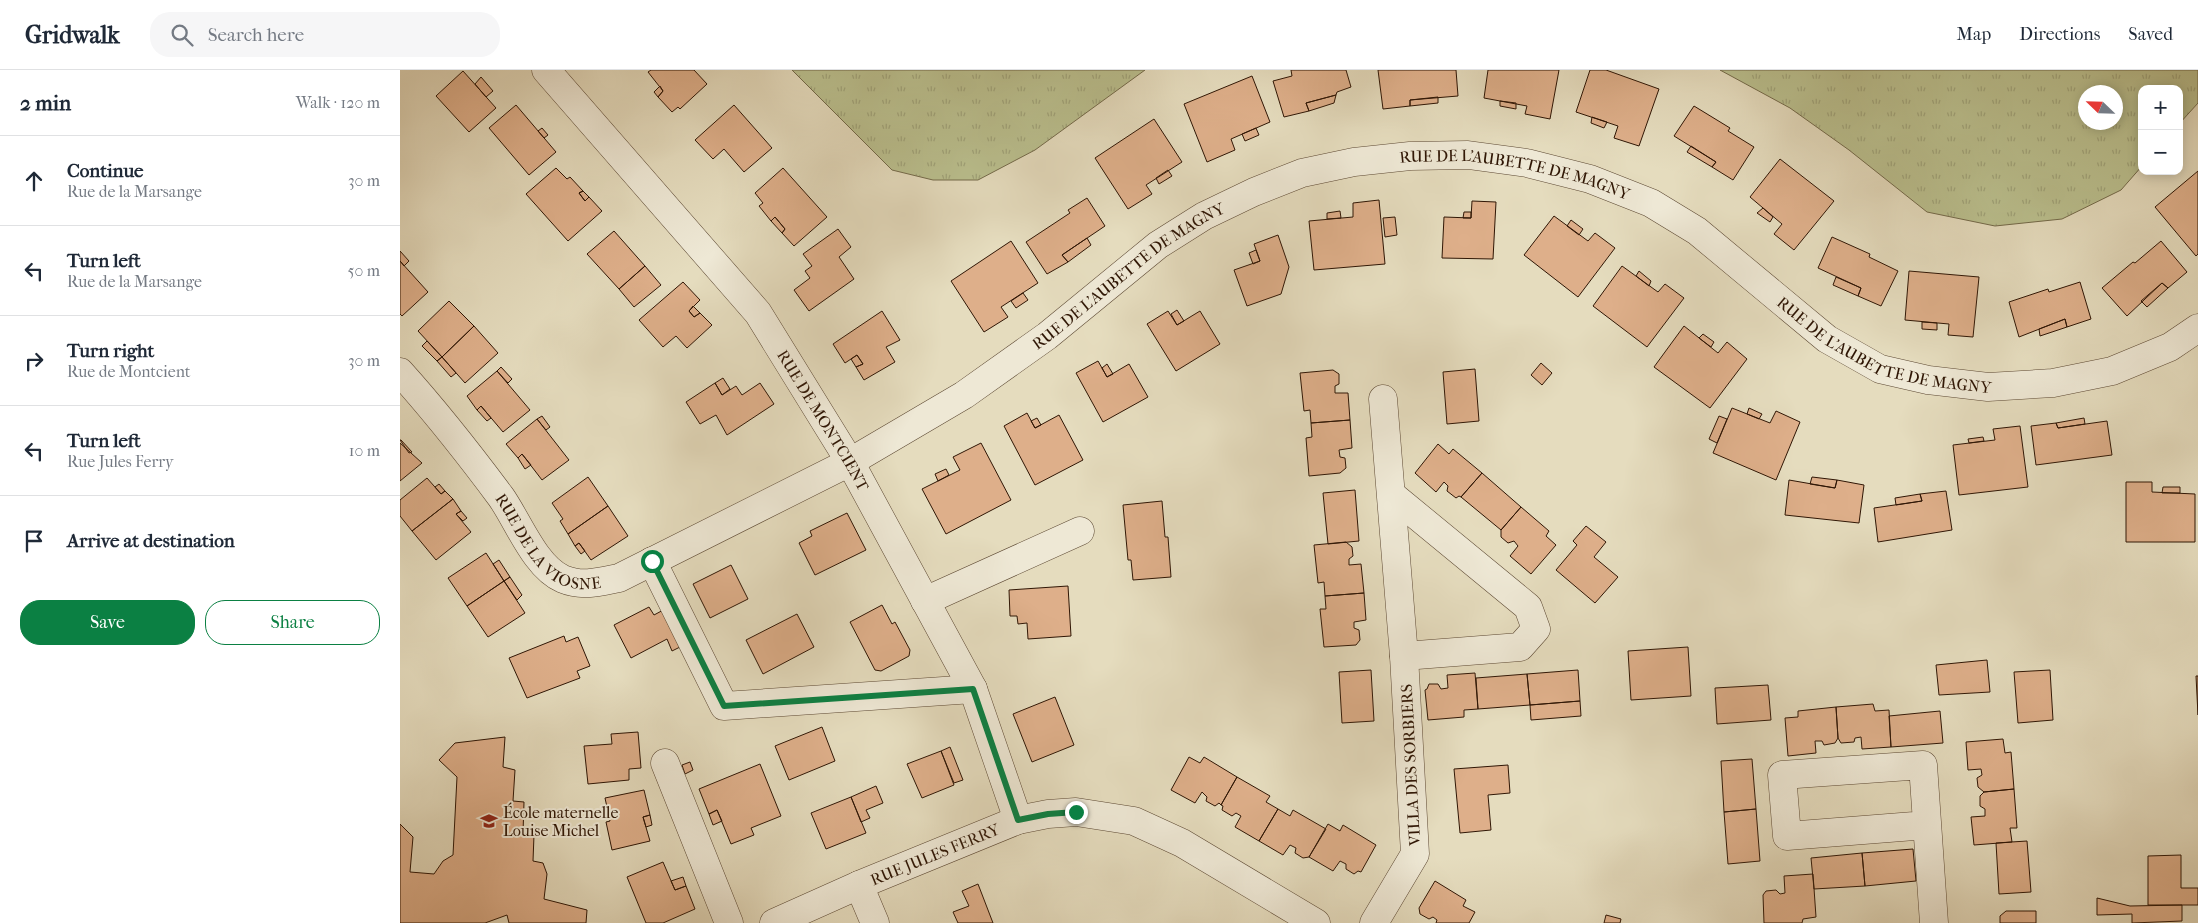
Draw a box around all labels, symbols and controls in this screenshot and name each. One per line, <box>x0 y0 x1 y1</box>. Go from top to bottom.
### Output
search box <box>150 12 500 57</box>
text: Gridwalk <box>25 21 120 49</box>
icon: search <box>168 21 196 49</box>
text: Search here <box>208 24 304 46</box>
text: Map <box>1957 24 1991 45</box>
text: Directions <box>2019 24 2100 45</box>
text: Saved <box>2128 24 2173 45</box>
north arrow <box>2078 85 2123 130</box>
map controls <box>2138 85 2183 175</box>
button: + <box>2138 85 2183 130</box>
text: 2 min <box>20 91 71 115</box>
text: Walk · 120 m <box>296 93 380 112</box>
button: − <box>2138 130 2183 175</box>
street label: RUE DE L'AUBETTE DE MAGNY <box>1398 146 1634 204</box>
text: Continue <box>67 160 143 182</box>
icon: ahead <box>20 167 48 195</box>
text: 30 m <box>348 171 380 190</box>
text: Rue de la Marsange <box>67 182 202 201</box>
street label: RUE DE L'AUBETTE DE MAGNY <box>1029 198 1228 354</box>
text: Turn left <box>67 250 141 272</box>
icon: left <box>20 257 48 285</box>
text: 50 m <box>348 261 380 280</box>
text: Rue de la Marsange <box>67 272 202 291</box>
street label: RUE DE L'AUBETTE DE MAGNY <box>1773 293 1993 397</box>
text: Turn right <box>67 340 154 362</box>
street label: RUE DE MONTCIENT <box>773 346 873 494</box>
icon: right <box>20 347 48 375</box>
text: 30 m <box>348 351 380 370</box>
text: Rue de Montcient <box>67 362 191 381</box>
text: Turn left <box>67 430 141 452</box>
icon: left <box>20 437 48 465</box>
text: 10 m <box>349 441 380 460</box>
text: Rue Jules Ferry <box>67 452 174 471</box>
street label: RUE DE LA VIOSNE <box>491 490 602 593</box>
icon: arrive <box>20 527 48 555</box>
text: Arrive at destination <box>67 530 235 552</box>
route start <box>641 550 664 573</box>
button: Save <box>20 600 195 645</box>
button: Share <box>205 600 380 645</box>
street label: VILLA DES SORBIERS <box>1397 684 1424 847</box>
route end <box>1065 801 1088 824</box>
place label: École maternelle Louise Michel <box>503 802 618 840</box>
school or university icon: École maternelle Louise Michel <box>479 811 499 831</box>
street label: RUE JULES FERRY <box>868 819 1003 889</box>

